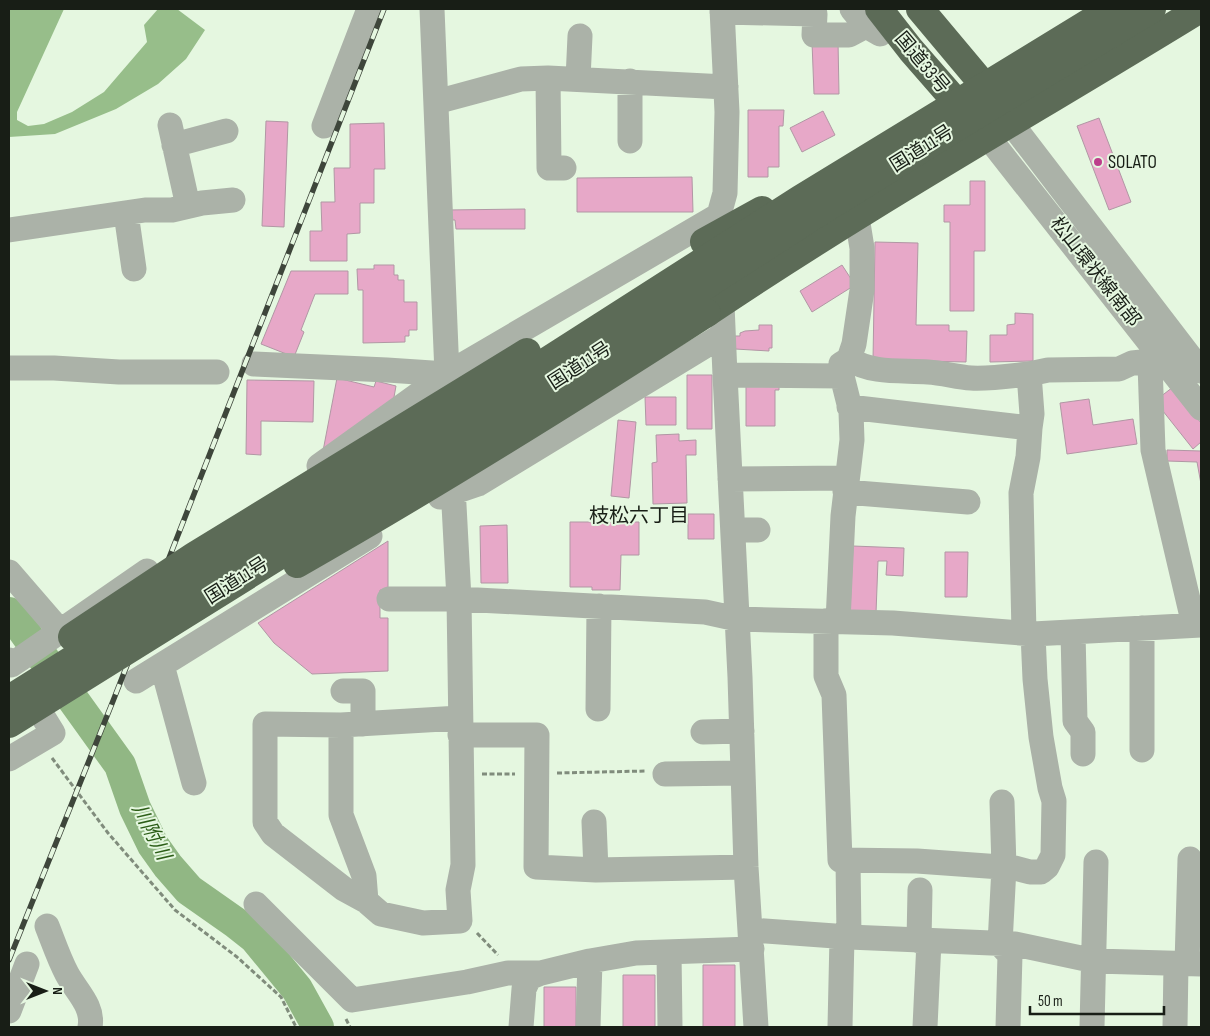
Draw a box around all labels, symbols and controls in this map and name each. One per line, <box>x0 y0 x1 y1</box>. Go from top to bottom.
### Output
street label: 国道33号 <box>890 28 954 98</box>
street label: 国道11号 <box>886 121 958 177</box>
place label: SOLATO <box>1108 151 1157 174</box>
marker: SOLATO <box>1092 156 1104 168</box>
street label: 松山環状線南部 <box>1045 213 1145 331</box>
street label: 国道11号 <box>544 337 616 395</box>
district label: 枝松六丁目 <box>589 504 689 528</box>
street label: 国道11号 <box>201 553 273 609</box>
water label: 川附川 <box>127 800 176 866</box>
north arrow <box>20 966 70 1016</box>
scale bar <box>1030 984 1164 1016</box>
text: N <box>49 987 66 995</box>
text: 50 m <box>1038 992 1063 1011</box>

